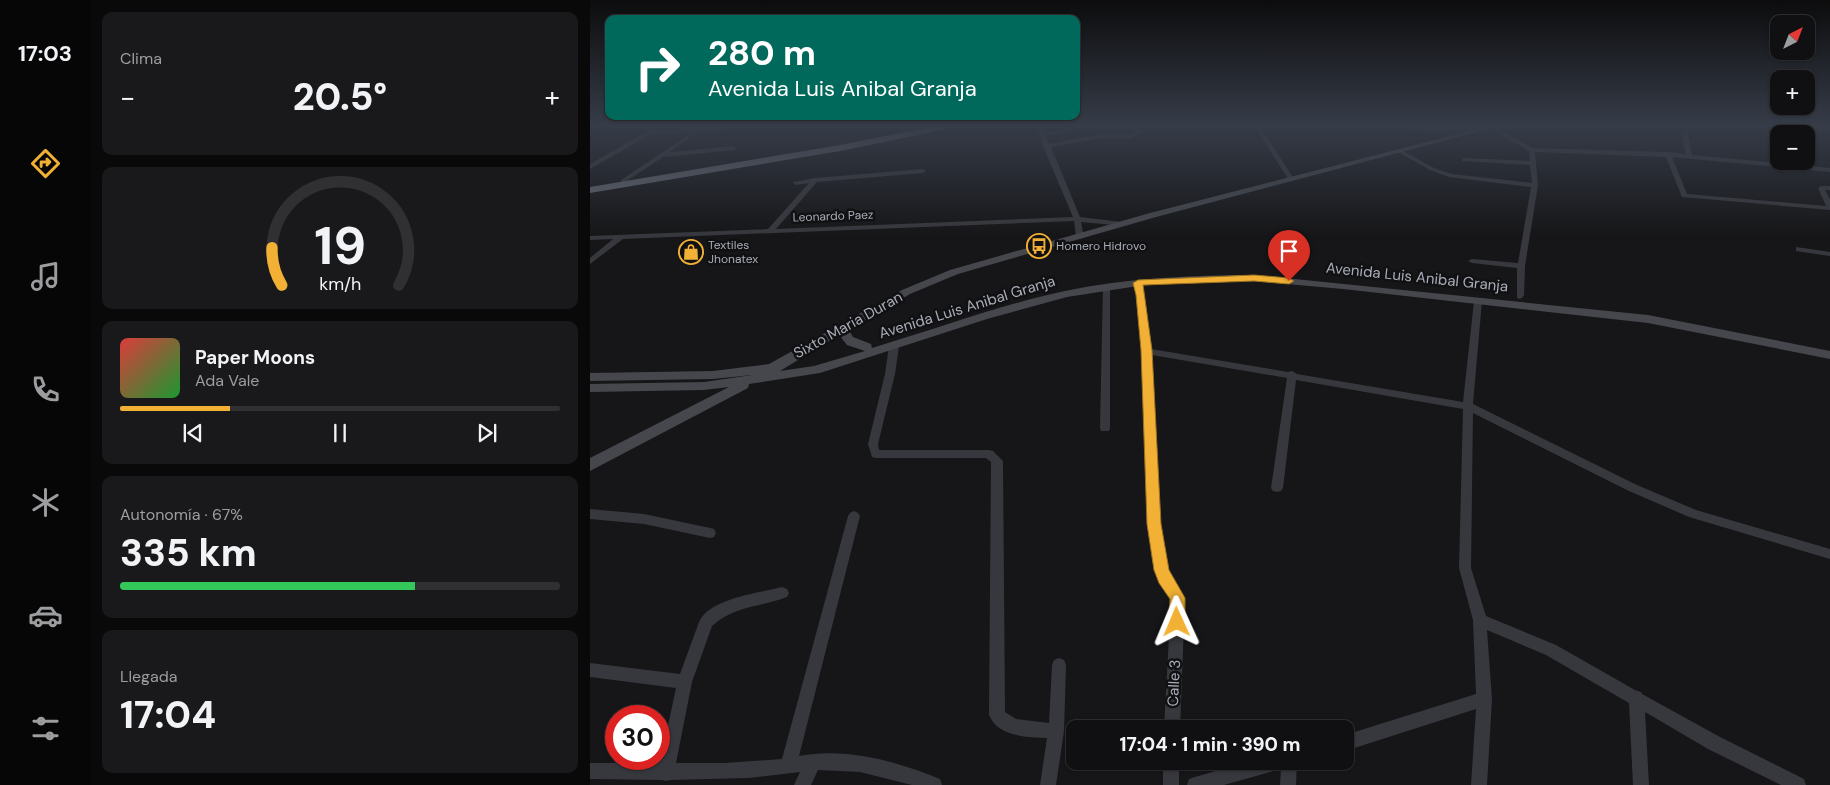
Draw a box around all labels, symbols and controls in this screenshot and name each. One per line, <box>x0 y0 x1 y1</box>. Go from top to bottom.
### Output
north arrow <box>1770 15 1815 60</box>
map controls <box>1770 15 1815 170</box>
text: 280 m <box>708 30 816 76</box>
icon: right <box>625 35 690 100</box>
text: 17:03 <box>18 39 72 68</box>
text: Clima <box>120 48 162 69</box>
button: + <box>1770 70 1815 115</box>
text: 20.5° <box>293 72 387 122</box>
text: Avenida Luis Anibal Granja <box>708 74 977 103</box>
text: − <box>120 79 135 116</box>
text: + <box>545 79 560 116</box>
button: − <box>1770 125 1815 170</box>
icon: directions <box>28 146 63 181</box>
street label: Leonardo Paez <box>792 207 874 225</box>
text: 19 <box>314 212 366 280</box>
pin <box>1268 230 1310 281</box>
bus stop icon: Homero Hidrovo <box>1026 233 1052 259</box>
place label: Textiles Jhonatex <box>708 237 758 267</box>
icon: arrive <box>1275 237 1303 265</box>
place label: Homero Hidrovo <box>1056 238 1146 254</box>
shop icon: Textiles Jhonatex <box>678 239 704 265</box>
street label: Avenida Luis Anibal Granja <box>1325 257 1509 297</box>
icon: music <box>28 259 63 294</box>
street label: Avenida Luis Anibal Granja <box>876 271 1058 343</box>
text: km/h <box>319 272 361 296</box>
street label: Sixto Maria Duran <box>790 287 906 363</box>
text: Paper Moons <box>195 345 315 370</box>
text: Ada Vale <box>195 370 259 391</box>
icon: phone <box>28 372 63 407</box>
icon: previous <box>179 419 207 447</box>
icon: pause <box>326 419 354 447</box>
icon: next <box>473 419 501 447</box>
icon: climate <box>28 485 63 520</box>
text: Autonomía · 67% <box>120 504 243 525</box>
text: 335 km <box>120 528 257 578</box>
position arrow <box>1150 595 1202 647</box>
icon: car <box>28 598 63 633</box>
street label: Calle 3 <box>1163 659 1185 707</box>
text: Llegada <box>120 666 177 687</box>
text: 17:04 <box>120 690 216 740</box>
speed limit sign: 30 <box>605 705 670 770</box>
icon: filters <box>28 711 63 746</box>
text: 17:04 · 1 min · 390 m <box>1120 732 1300 757</box>

